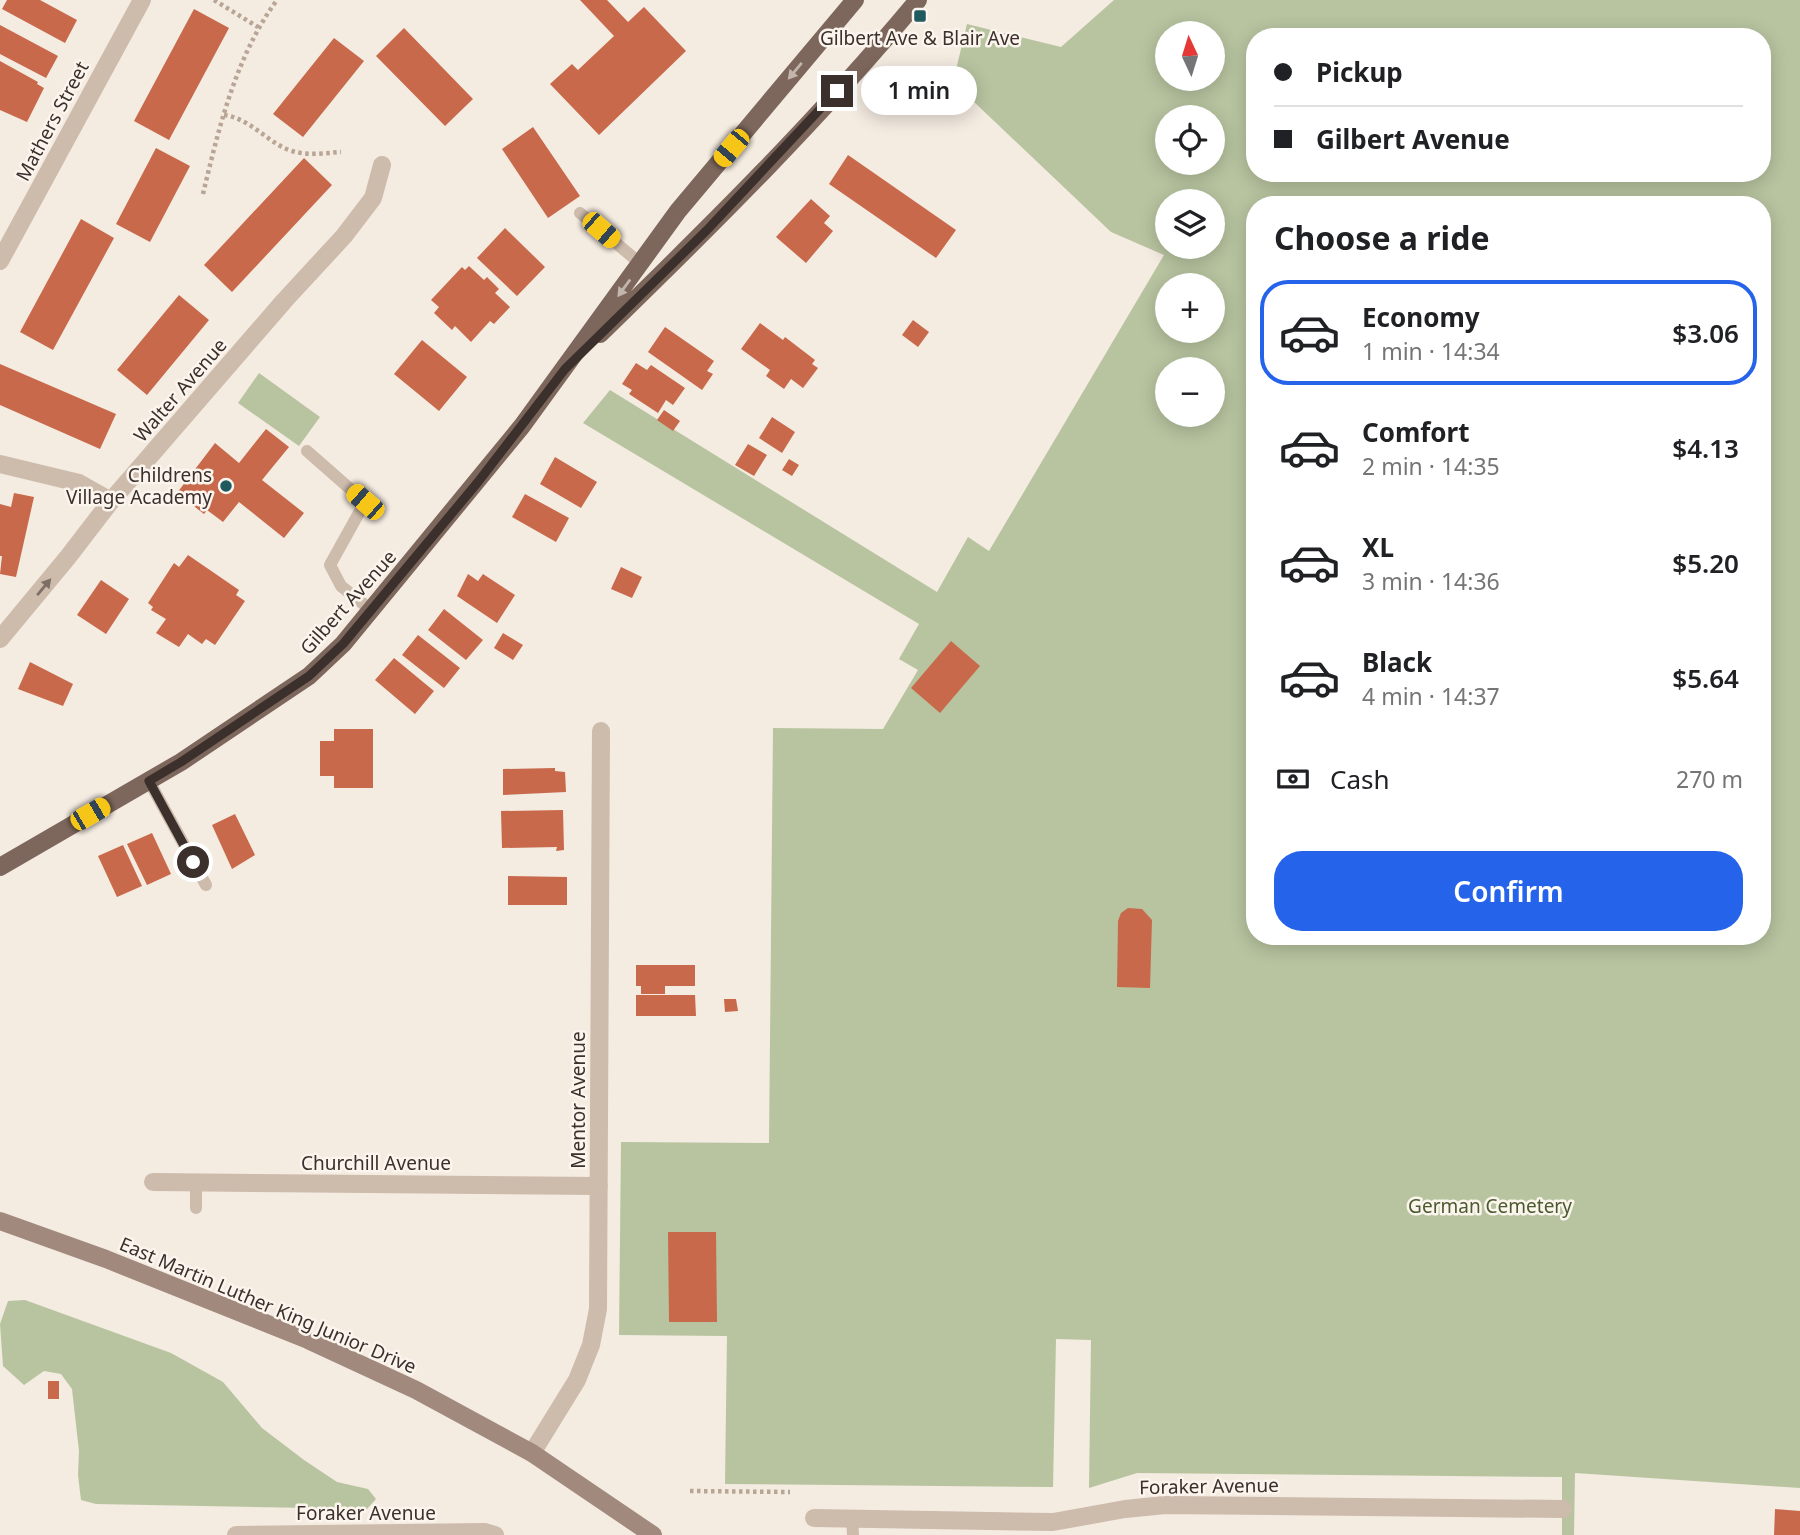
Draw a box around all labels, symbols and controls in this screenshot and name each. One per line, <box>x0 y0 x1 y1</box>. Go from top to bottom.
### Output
marker: Gilbert Ave & Blair Ave <box>912 8 928 24</box>
north arrow <box>1155 21 1225 91</box>
map controls <box>1155 21 1225 427</box>
place label: Gilbert Ave & Blair Ave <box>820 25 1020 51</box>
text: Pickup <box>1316 54 1403 90</box>
street label: Mathers Street <box>9 56 95 185</box>
one-way arrow <box>788 63 803 80</box>
callout: 1 min <box>862 66 977 116</box>
text: 1 min <box>888 74 950 106</box>
route end <box>821 75 853 107</box>
button: locate <box>1155 105 1225 175</box>
text: Gilbert Avenue <box>1316 121 1510 157</box>
car <box>710 125 753 171</box>
button: layers <box>1155 189 1225 259</box>
car <box>579 208 624 252</box>
text: Choose a ride <box>1274 216 1490 259</box>
button: + <box>1155 273 1225 343</box>
one-way arrow <box>617 279 631 297</box>
text: Economy <box>1362 299 1480 335</box>
icon: car <box>1278 301 1341 364</box>
text: $3.06 <box>1672 315 1739 351</box>
street label: Walter Avenue <box>128 332 232 448</box>
text: 1 min · 14:34 <box>1362 335 1500 367</box>
button: − <box>1155 357 1225 427</box>
text: Comfort <box>1362 414 1470 450</box>
icon: car <box>1278 416 1341 479</box>
text: $4.13 <box>1672 430 1739 466</box>
text: 2 min · 14:35 <box>1362 450 1500 482</box>
place label: Childrens Village Academy <box>66 462 212 510</box>
marker: Childrens Village Academy <box>218 478 234 494</box>
car <box>343 480 388 524</box>
text: XL <box>1362 529 1394 565</box>
icon: car <box>1278 531 1341 594</box>
street label: Gilbert Avenue <box>294 544 402 660</box>
text: $5.20 <box>1672 545 1739 581</box>
text: 3 min · 14:36 <box>1362 565 1500 597</box>
one-way arrow <box>36 578 51 595</box>
text: Black <box>1362 644 1432 680</box>
icon: car <box>1278 646 1341 709</box>
text: $5.64 <box>1672 660 1739 696</box>
text: 4 min · 14:37 <box>1362 680 1500 712</box>
icon: cash <box>1274 760 1312 798</box>
text: Cash <box>1330 761 1390 797</box>
text: 270 m <box>1676 763 1743 795</box>
car <box>67 794 114 834</box>
route start <box>177 846 209 878</box>
button: Confirm <box>1274 851 1743 931</box>
street label: Mentor Avenue <box>565 1031 591 1169</box>
street label: Churchill Avenue <box>301 1150 451 1176</box>
park label: German Cemetery <box>1408 1193 1572 1219</box>
street label: East Martin Luther King Junior Drive <box>116 1231 420 1379</box>
street label: Foraker Avenue <box>1139 1472 1279 1500</box>
street label: Foraker Avenue <box>296 1500 436 1526</box>

